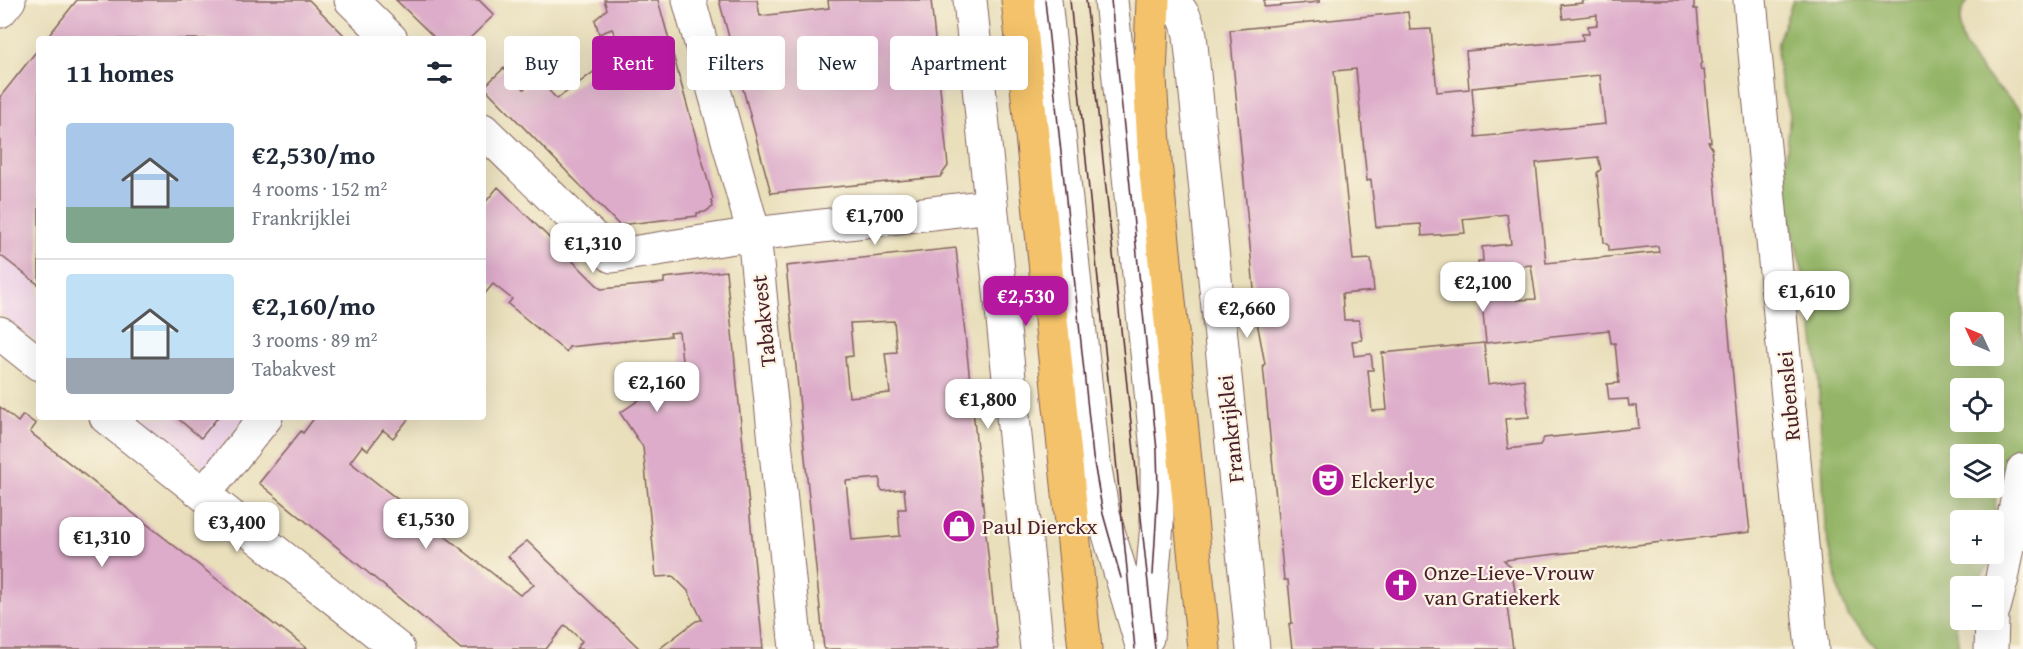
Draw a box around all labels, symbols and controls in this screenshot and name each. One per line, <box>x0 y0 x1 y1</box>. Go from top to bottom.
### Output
chip: Buy <box>504 36 580 90</box>
chip: Rent <box>592 36 675 90</box>
chip: Filters <box>687 36 785 90</box>
chip: New <box>797 36 878 90</box>
chip: Apartment <box>890 36 1028 90</box>
text: 11 homes <box>66 53 174 92</box>
icon: filters <box>423 56 456 89</box>
text: €2,530/mo <box>252 135 375 174</box>
icon: home <box>114 147 186 219</box>
text: 4 rooms · 152 m² <box>252 174 387 203</box>
pin: €1,700 <box>826 195 924 246</box>
text: €1,700 <box>846 200 904 229</box>
text: Frankrijklei <box>252 203 351 232</box>
pin: €1,310 <box>544 223 642 274</box>
text: €1,310 <box>564 228 622 257</box>
pin: €2,100 <box>1434 262 1532 313</box>
text: €2,100 <box>1454 267 1512 296</box>
pin: €1,610 <box>1758 271 1856 322</box>
street label: Tabakvest <box>742 273 784 368</box>
pin: €2,530 <box>977 276 1075 327</box>
text: €1,610 <box>1778 276 1836 305</box>
text: €2,530 <box>997 281 1055 310</box>
text: €2,160/mo <box>252 286 375 325</box>
pin: €2,660 <box>1198 288 1296 339</box>
text: €2,660 <box>1218 293 1276 322</box>
icon: home <box>114 298 186 370</box>
north arrow <box>1950 312 2004 366</box>
map controls <box>1950 312 2004 630</box>
text: 3 rooms · 89 m² <box>252 325 378 354</box>
street label: Rubenslei <box>1768 350 1808 442</box>
text: Tabakvest <box>252 354 336 383</box>
pin: €2,160 <box>608 362 706 413</box>
text: €2,160 <box>628 367 686 396</box>
street label: Frankrijklei <box>1208 373 1252 485</box>
button: locate <box>1950 378 2004 432</box>
pin: €1,800 <box>939 379 1037 430</box>
text: €1,800 <box>959 384 1017 413</box>
button: layers <box>1950 444 2004 498</box>
theatre icon: Elckerlyc <box>1310 462 1346 498</box>
place label: Elckerlyc <box>1351 464 1435 496</box>
pin: €1,530 <box>377 499 475 550</box>
pin: €3,400 <box>188 502 286 553</box>
text: €1,530 <box>397 504 455 533</box>
text: €3,400 <box>208 507 266 536</box>
shop icon: Paul Dierckx <box>941 508 977 544</box>
place label: Paul Dierckx <box>982 510 1098 542</box>
button: + <box>1950 510 2004 564</box>
pin: €1,310 <box>53 517 151 568</box>
text: €1,310 <box>73 522 131 551</box>
place label: Onze-Lieve-Vrouw van Gratiekerk <box>1424 556 1595 613</box>
church icon: Onze-Lieve-Vrouw van Gratiekerk <box>1383 567 1419 603</box>
button: − <box>1950 576 2004 630</box>

